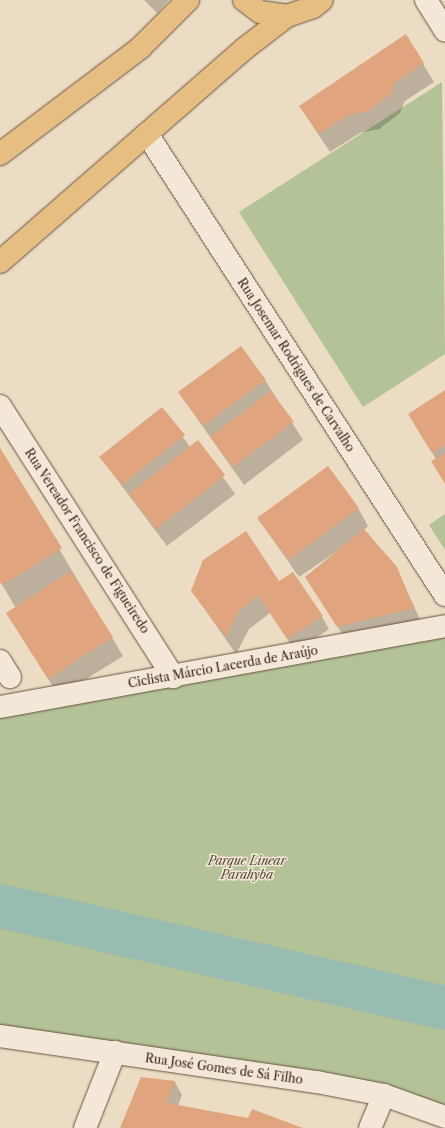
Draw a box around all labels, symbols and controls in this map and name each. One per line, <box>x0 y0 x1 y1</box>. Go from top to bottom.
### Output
street label: Rua Josemar Rodrigues de Carvalho <box>234 275 358 455</box>
street label: Rua Vereador Francisco de Figueiredo <box>21 445 153 637</box>
street label: Ciclista Márcio Lacerda de Araújo <box>126 643 320 691</box>
park label: Parque Linear Parahyba <box>208 854 286 882</box>
street label: Rua José Gomes de Sá Filho <box>144 1051 304 1087</box>

